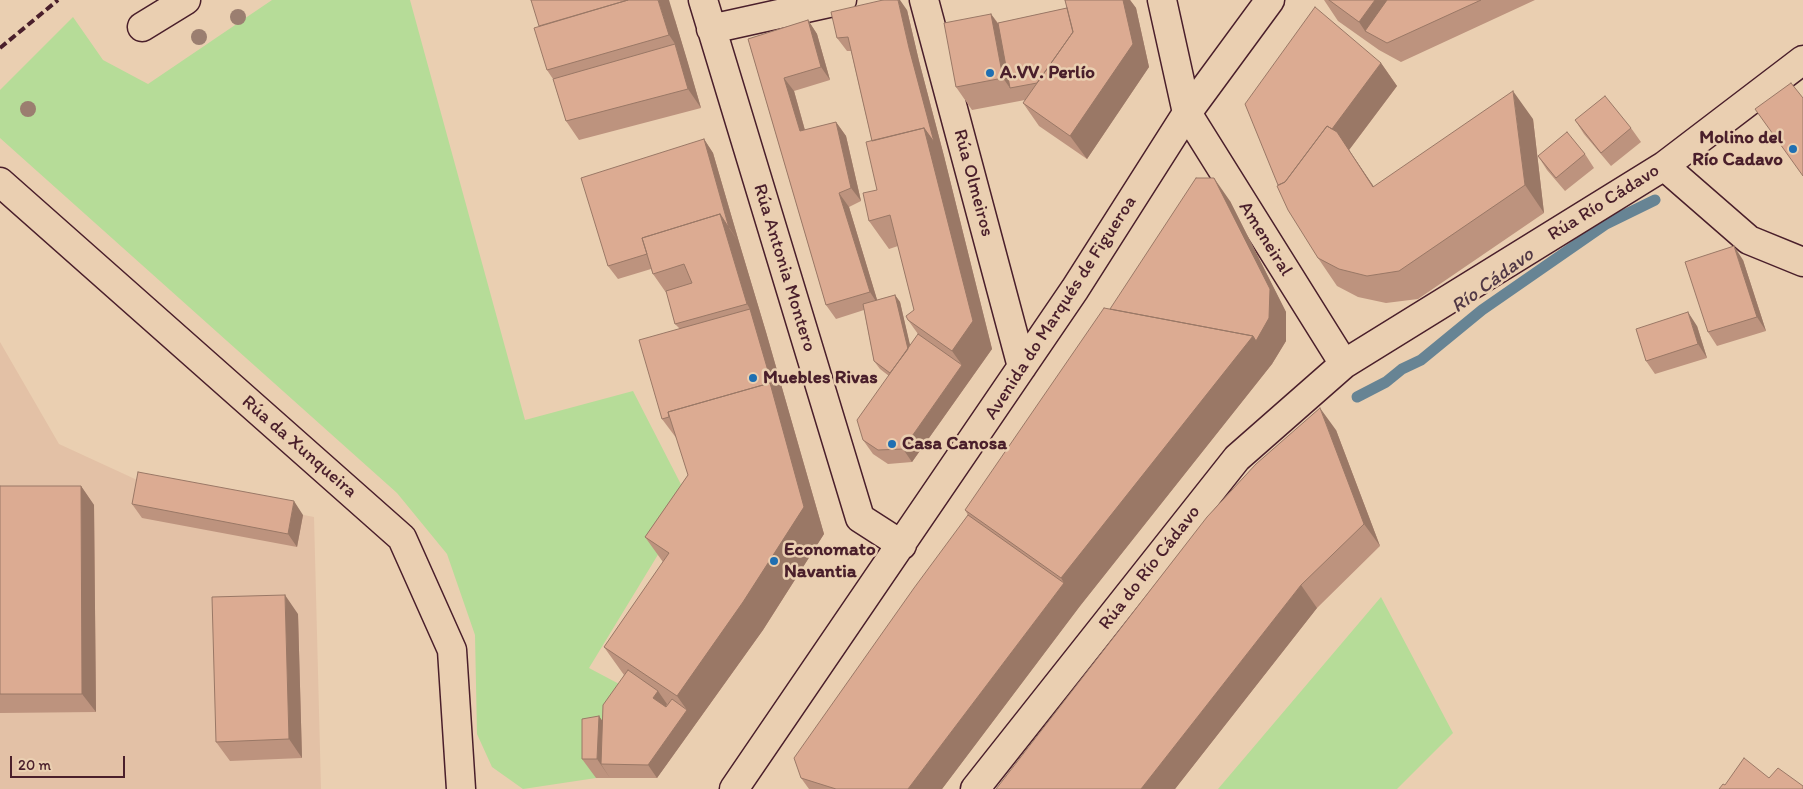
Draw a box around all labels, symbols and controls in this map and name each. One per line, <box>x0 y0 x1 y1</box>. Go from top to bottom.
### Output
place label: A.VV. Perlío <box>1000 62 1095 84</box>
marker: A.VV. Perlío <box>984 67 996 79</box>
street label: Rúa Olmeiros <box>948 127 998 239</box>
place label: Molino del Río Cadavo <box>1692 127 1783 171</box>
marker: Molino del Río Cadavo <box>1787 143 1799 155</box>
street label: Rúa Río Cádavo <box>1544 160 1664 246</box>
street label: Rúa Antonia Montero <box>748 181 820 355</box>
street label: Avenida do Marqués de Figueroa <box>980 192 1142 424</box>
street label: Ameneiral <box>1233 197 1297 281</box>
water label: Río Cádavo <box>1447 243 1539 319</box>
place label: Muebles Rivas <box>763 367 878 389</box>
marker: Muebles Rivas <box>747 372 759 384</box>
street label: Rúa da Xunqueira <box>237 391 361 503</box>
place label: Casa Canosa <box>902 433 1007 455</box>
marker: Casa Canosa <box>886 438 898 450</box>
street label: Rúa do Río Cádavo <box>1094 501 1206 635</box>
place label: Economato Navantia <box>784 539 876 583</box>
marker: Economato Navantia <box>768 555 780 567</box>
scale bar <box>12 746 128 778</box>
text: 20 m <box>18 756 51 774</box>

